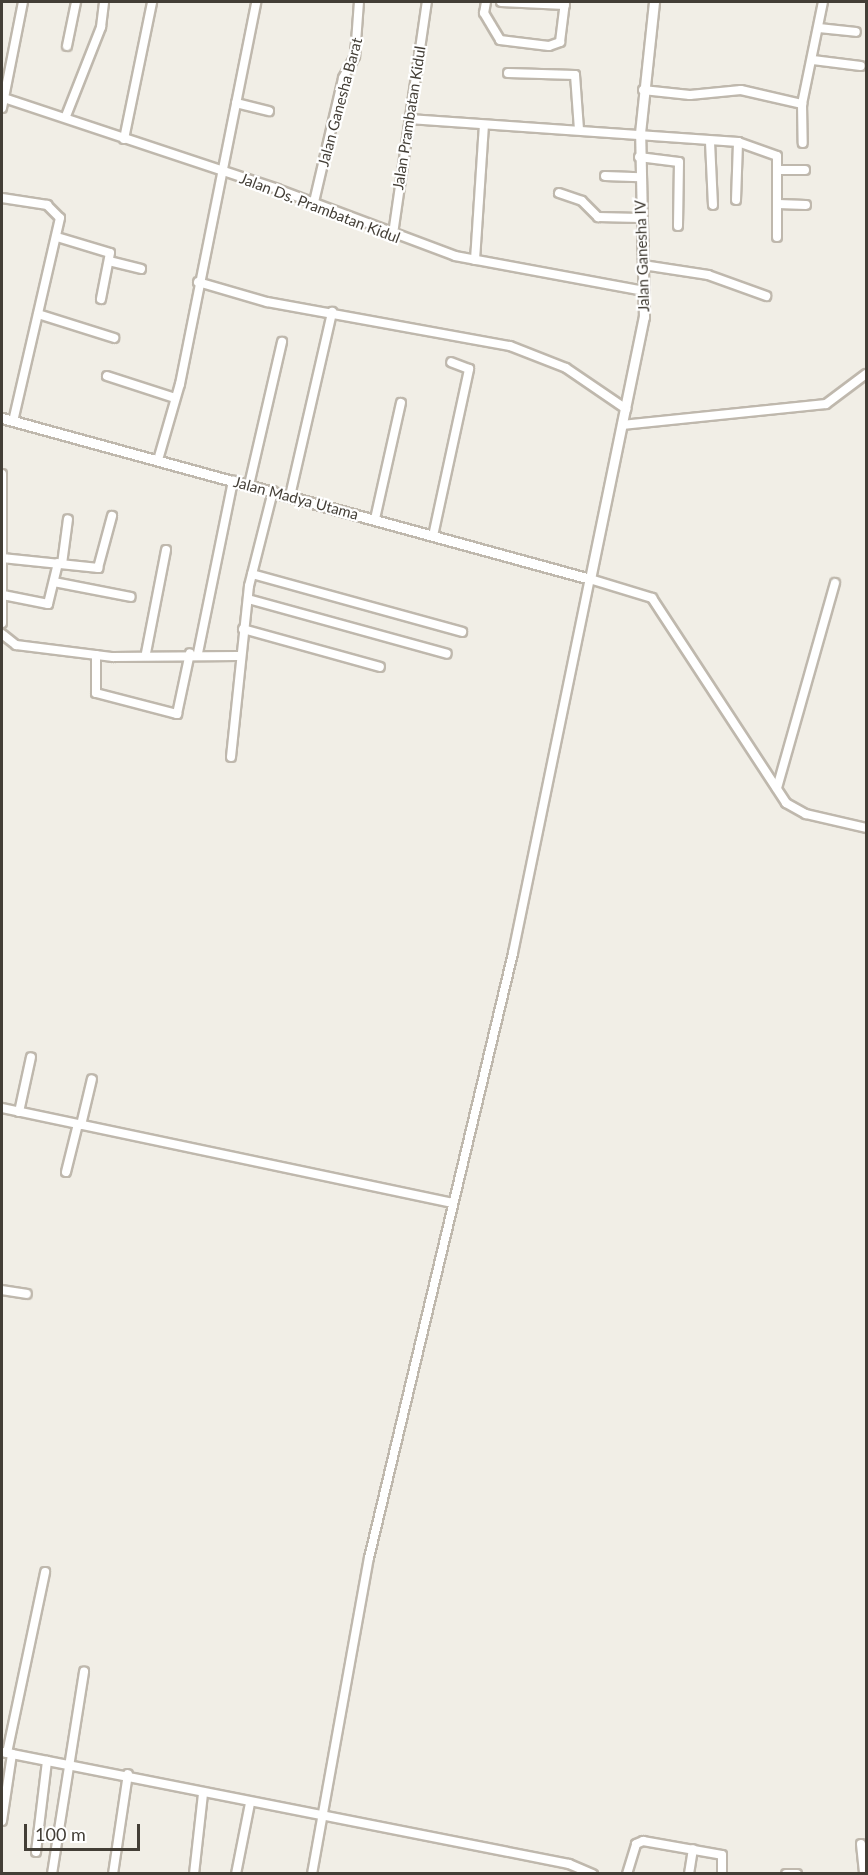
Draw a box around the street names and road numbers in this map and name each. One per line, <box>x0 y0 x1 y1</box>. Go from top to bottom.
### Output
street label: Jalan Ganesha Barat <box>314 36 366 168</box>
street label: Jalan Prambatan Kidul <box>389 45 429 191</box>
street label: Jalan Ds. Prambatan Kidul <box>237 169 403 247</box>
street label: Jalan Ganesha IV <box>631 200 653 312</box>
street label: Jalan Madya Utama <box>232 473 360 523</box>

